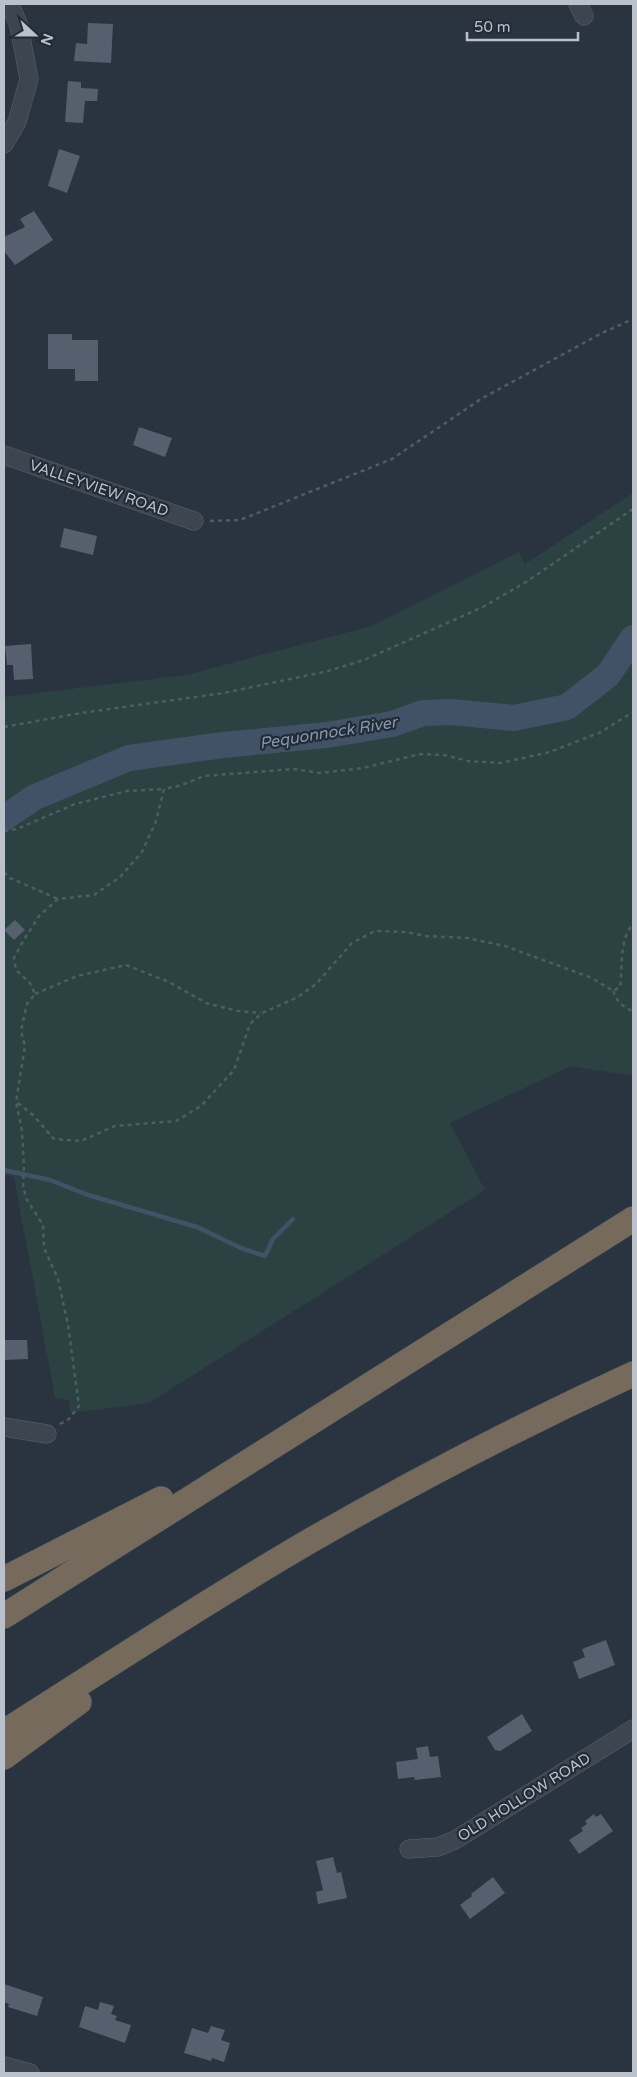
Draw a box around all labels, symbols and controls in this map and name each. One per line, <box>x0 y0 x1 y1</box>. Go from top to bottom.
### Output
north arrow <box>10 10 60 60</box>
scale bar <box>467 10 578 42</box>
text: 50 m <box>474 18 511 36</box>
text: N <box>37 31 57 48</box>
street label: VALLEYVIEW ROAD <box>27 456 171 520</box>
water label: Pequonnock River <box>258 712 400 754</box>
street label: OLD HOLLOW ROAD <box>454 1749 594 1845</box>

